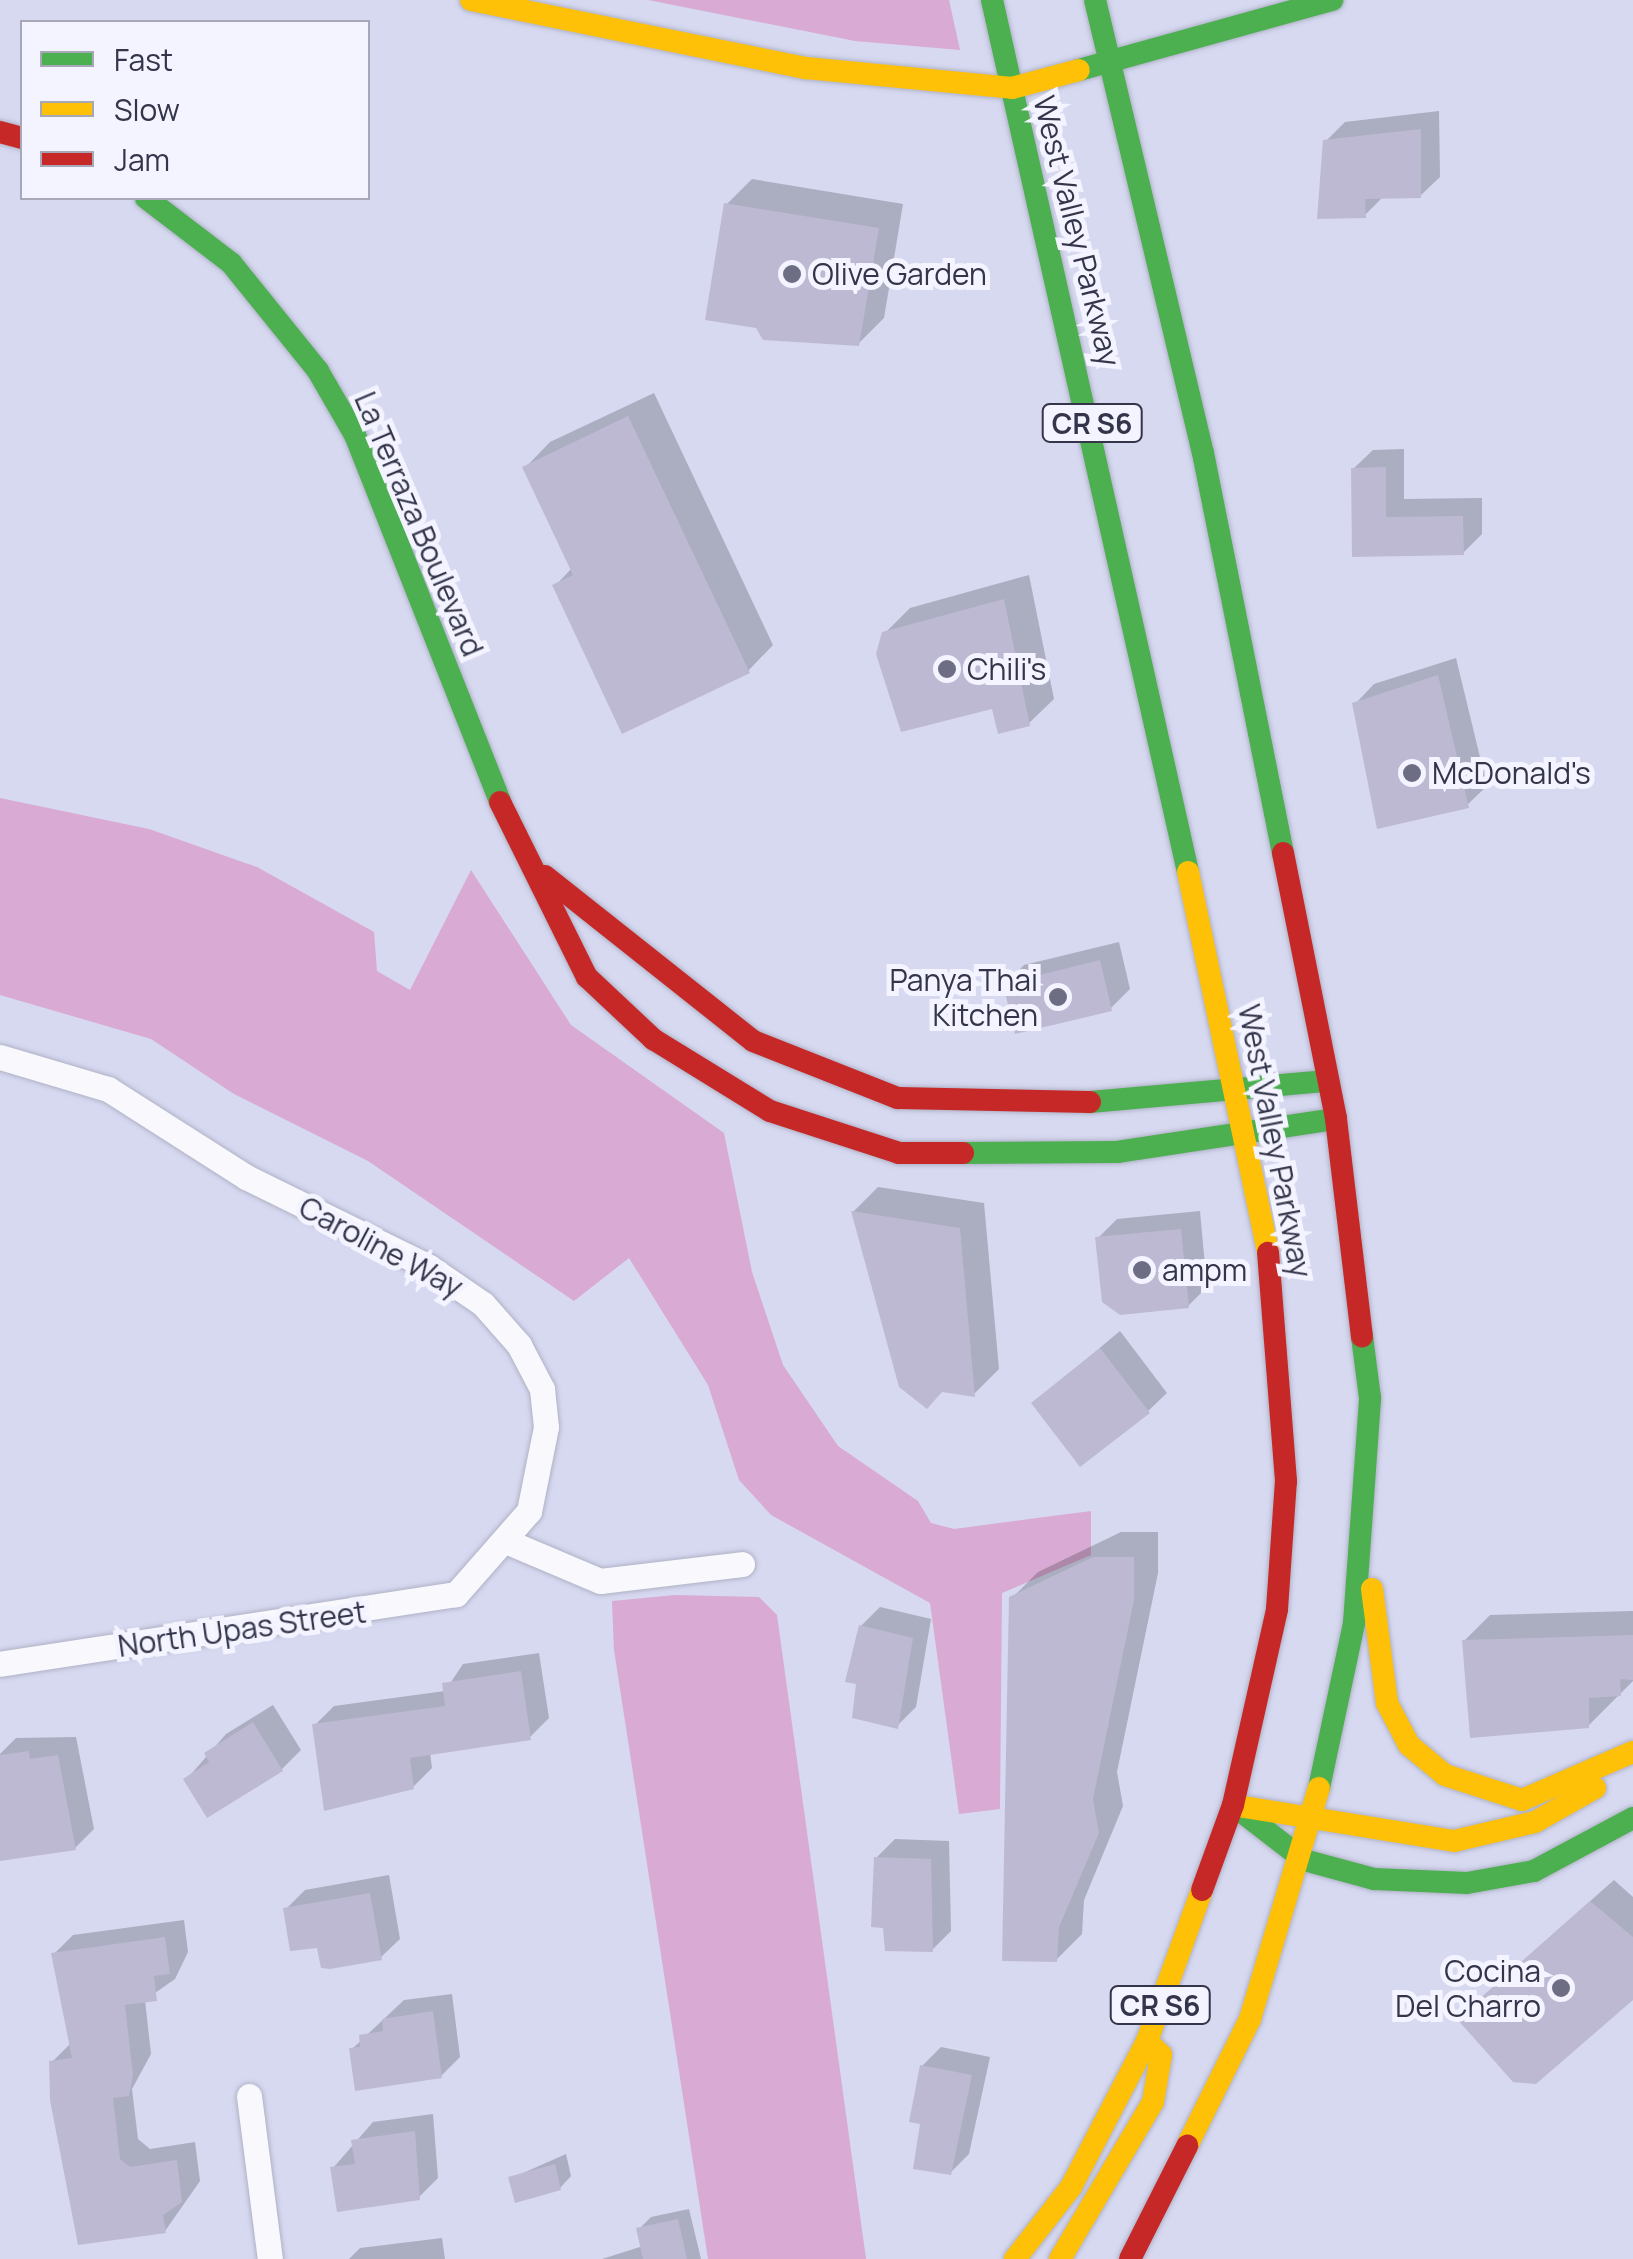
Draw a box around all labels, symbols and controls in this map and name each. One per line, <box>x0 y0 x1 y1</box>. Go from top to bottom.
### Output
legend <box>20 20 370 200</box>
text: Fast <box>114 39 173 80</box>
text: Slow <box>114 89 180 130</box>
street label: West Valley Parkway <box>1026 92 1128 370</box>
text: Jam <box>114 139 170 180</box>
place label: Olive Garden <box>812 256 987 292</box>
marker: Olive Garden <box>781 263 803 285</box>
street label: La Terraza Boulevard <box>347 386 491 662</box>
road number: CR S6 <box>1040 400 1144 446</box>
place label: Chili's <box>967 651 1046 687</box>
marker: Chili's <box>936 658 958 680</box>
place label: McDonald's <box>1432 755 1591 791</box>
marker: McDonald's <box>1401 762 1423 784</box>
place label: Panya Thai Kitchen <box>889 962 1038 1032</box>
marker: Panya Thai Kitchen <box>1047 986 1069 1008</box>
street label: West Valley Parkway <box>1231 1001 1319 1281</box>
street label: Caroline Way <box>293 1189 469 1305</box>
place label: ampm <box>1162 1252 1247 1288</box>
marker: ampm <box>1131 1259 1153 1281</box>
street label: North Upas Street <box>116 1594 368 1664</box>
place label: Cocina Del Charro <box>1395 1953 1541 2024</box>
marker: Cocina Del Charro <box>1550 1977 1572 1999</box>
road number: CR S6 <box>1108 1982 1212 2028</box>

